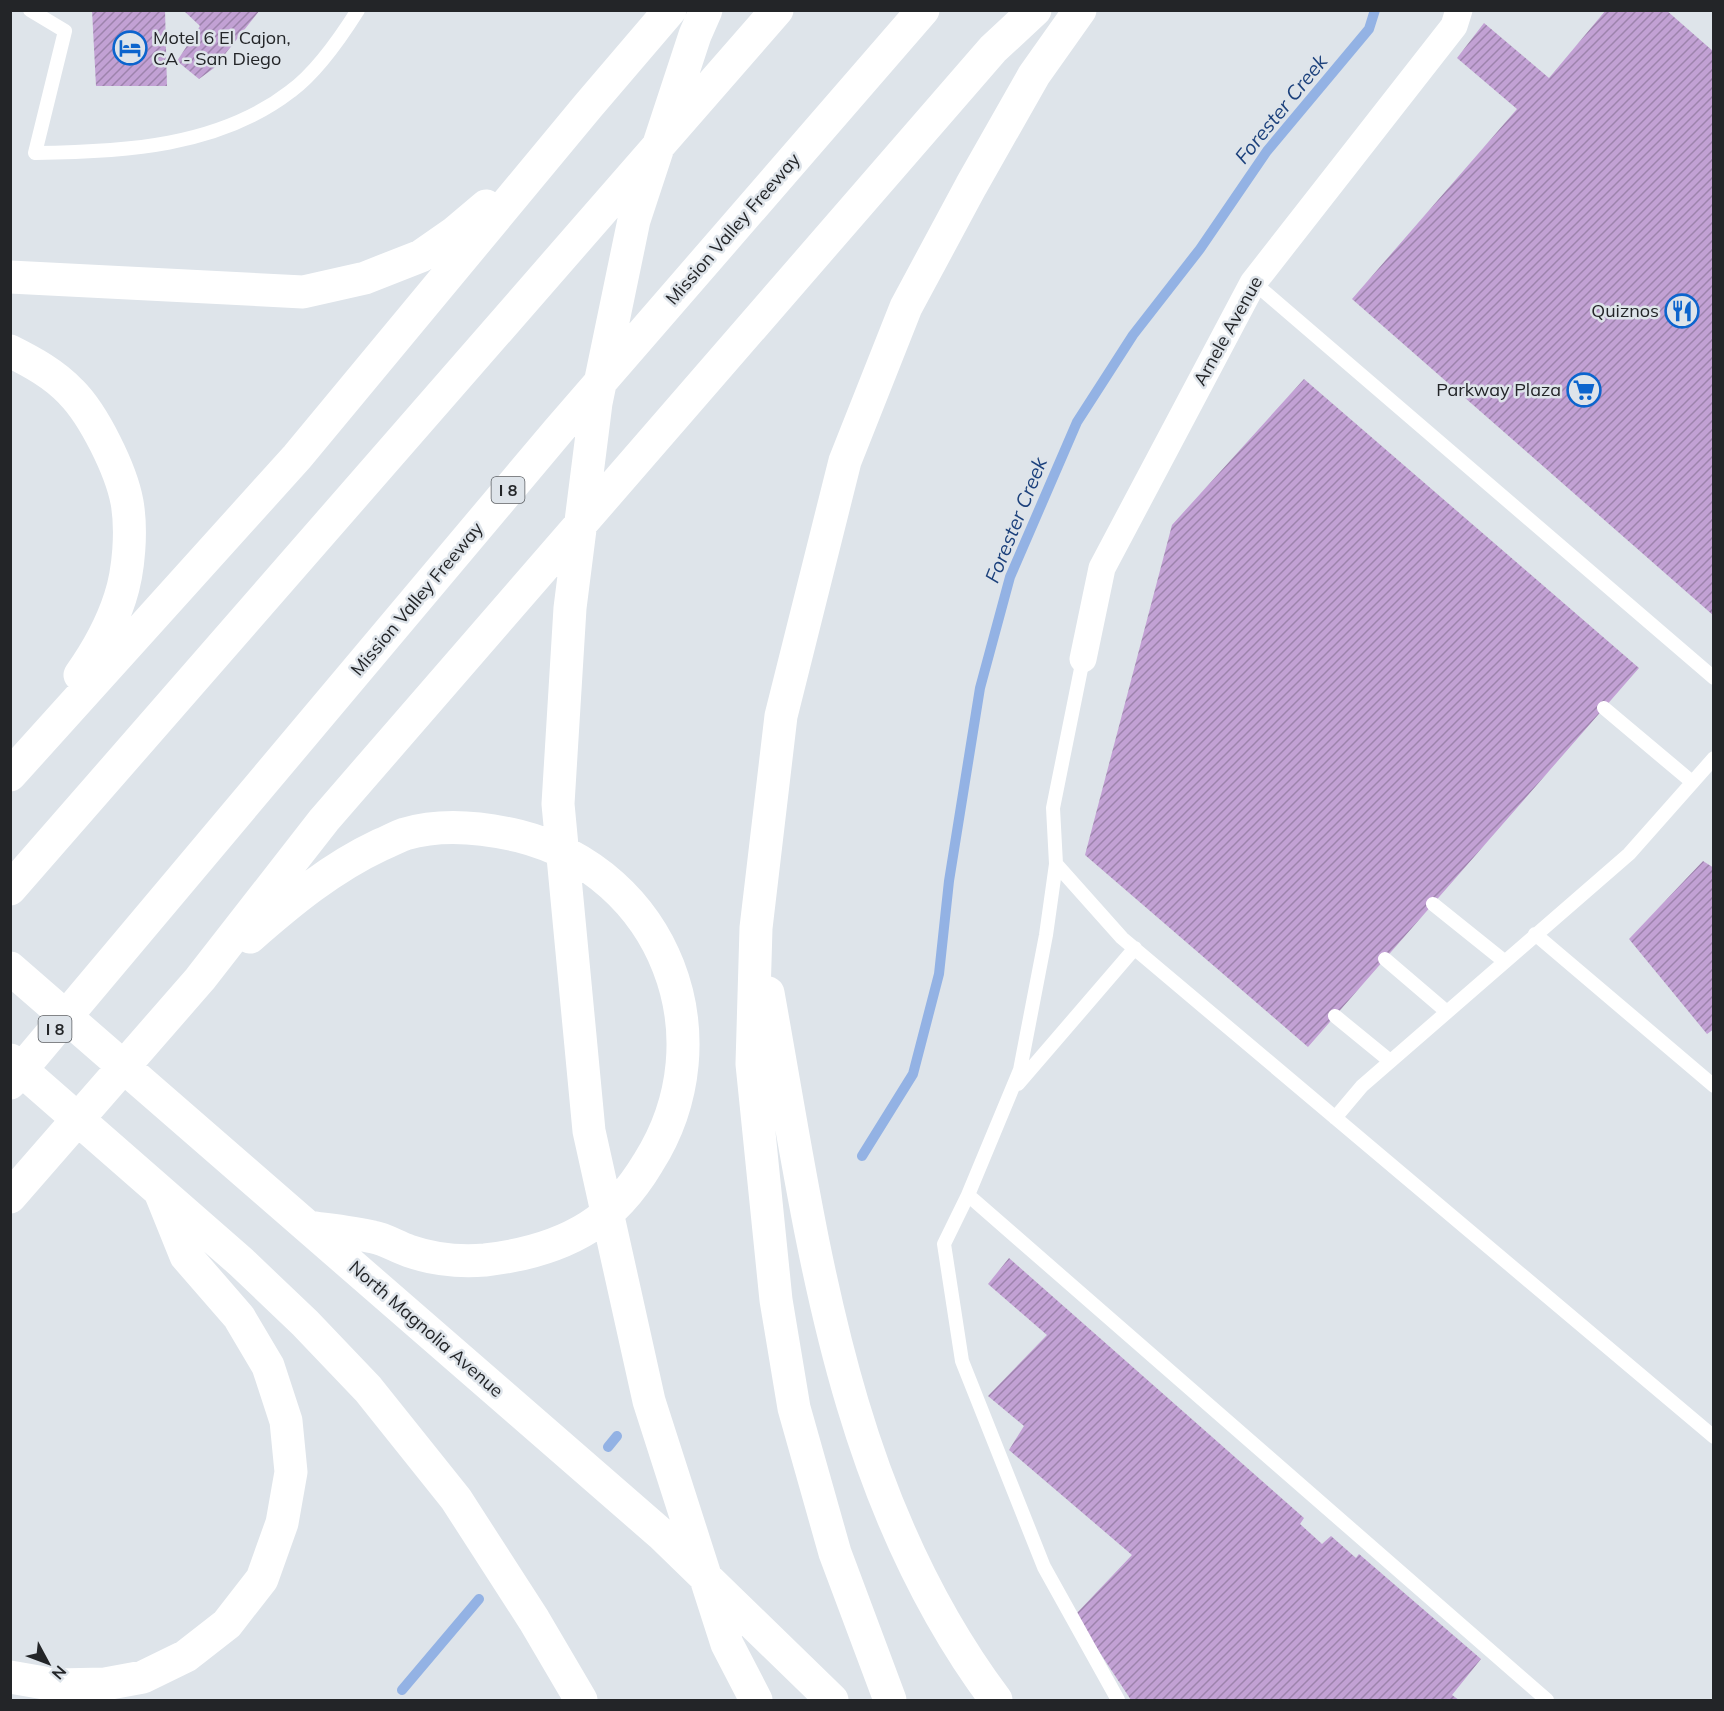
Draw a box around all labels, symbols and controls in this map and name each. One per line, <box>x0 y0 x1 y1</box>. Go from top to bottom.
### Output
place label: Motel 6 El Cajon, CA - San Diego <box>153 26 291 70</box>
hotel icon: Motel 6 El Cajon, CA - San Diego <box>112 30 148 66</box>
water label: Forester Creek <box>1229 49 1333 168</box>
street label: Mission Valley Freeway <box>660 148 805 309</box>
street label: Arnele Avenue <box>1188 272 1267 390</box>
restaurant icon: Quiznos <box>1664 293 1700 329</box>
place label: Quiznos <box>1591 299 1659 322</box>
supermarket icon: Parkway Plaza <box>1566 372 1602 408</box>
place label: Parkway Plaza <box>1436 378 1561 401</box>
water label: Forester Creek <box>979 453 1052 586</box>
road number: I 8 <box>492 477 524 503</box>
street label: Mission Valley Freeway <box>346 517 488 680</box>
road number: I 8 <box>38 1016 72 1042</box>
street label: North Magnolia Avenue <box>344 1255 508 1402</box>
north arrow <box>18 1633 78 1693</box>
text: N <box>48 1662 71 1684</box>

